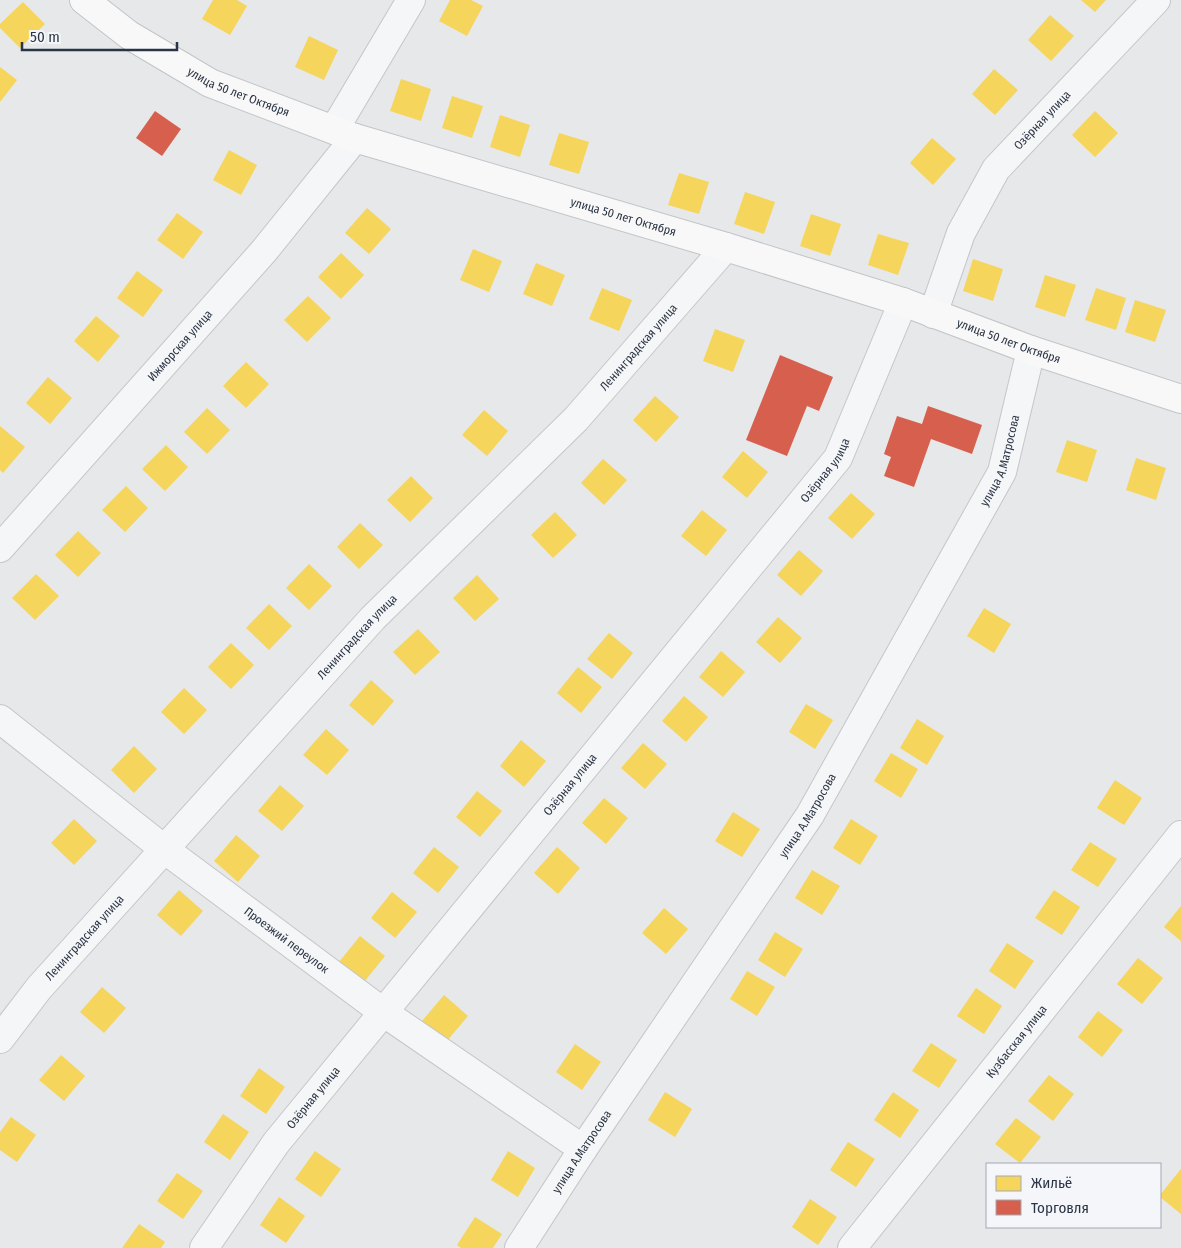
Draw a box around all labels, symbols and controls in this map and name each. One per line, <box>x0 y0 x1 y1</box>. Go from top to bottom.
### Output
scale bar <box>22 20 178 52</box>
text: 50 m <box>30 28 60 46</box>
street label: улица 50 лет Октября <box>185 64 291 120</box>
street label: Озёрная улица <box>1011 88 1074 153</box>
street label: улица 50 лет Октября <box>569 195 678 239</box>
street label: Ленинградская улица <box>597 301 680 394</box>
street label: Ижморская улица <box>145 307 215 384</box>
street label: улица 50 лет Октября <box>955 316 1062 366</box>
street label: улица А.Матросова <box>977 413 1022 509</box>
street label: Озёрная улица <box>797 436 852 505</box>
street label: Ленинградская улица <box>314 592 400 682</box>
street label: Озёрная улица <box>541 751 600 818</box>
street label: улица А.Матросова <box>776 771 839 860</box>
street label: Ленинградская улица <box>42 892 127 983</box>
street label: Проезжий переулок <box>241 904 332 977</box>
street label: Кузбасская улица <box>983 1002 1050 1081</box>
street label: Озёрная улица <box>284 1064 343 1132</box>
street label: улица А.Матросова <box>549 1107 614 1196</box>
legend <box>986 1163 1161 1228</box>
text: Жильё <box>1031 1174 1072 1192</box>
text: Торговля <box>1031 1199 1089 1217</box>

